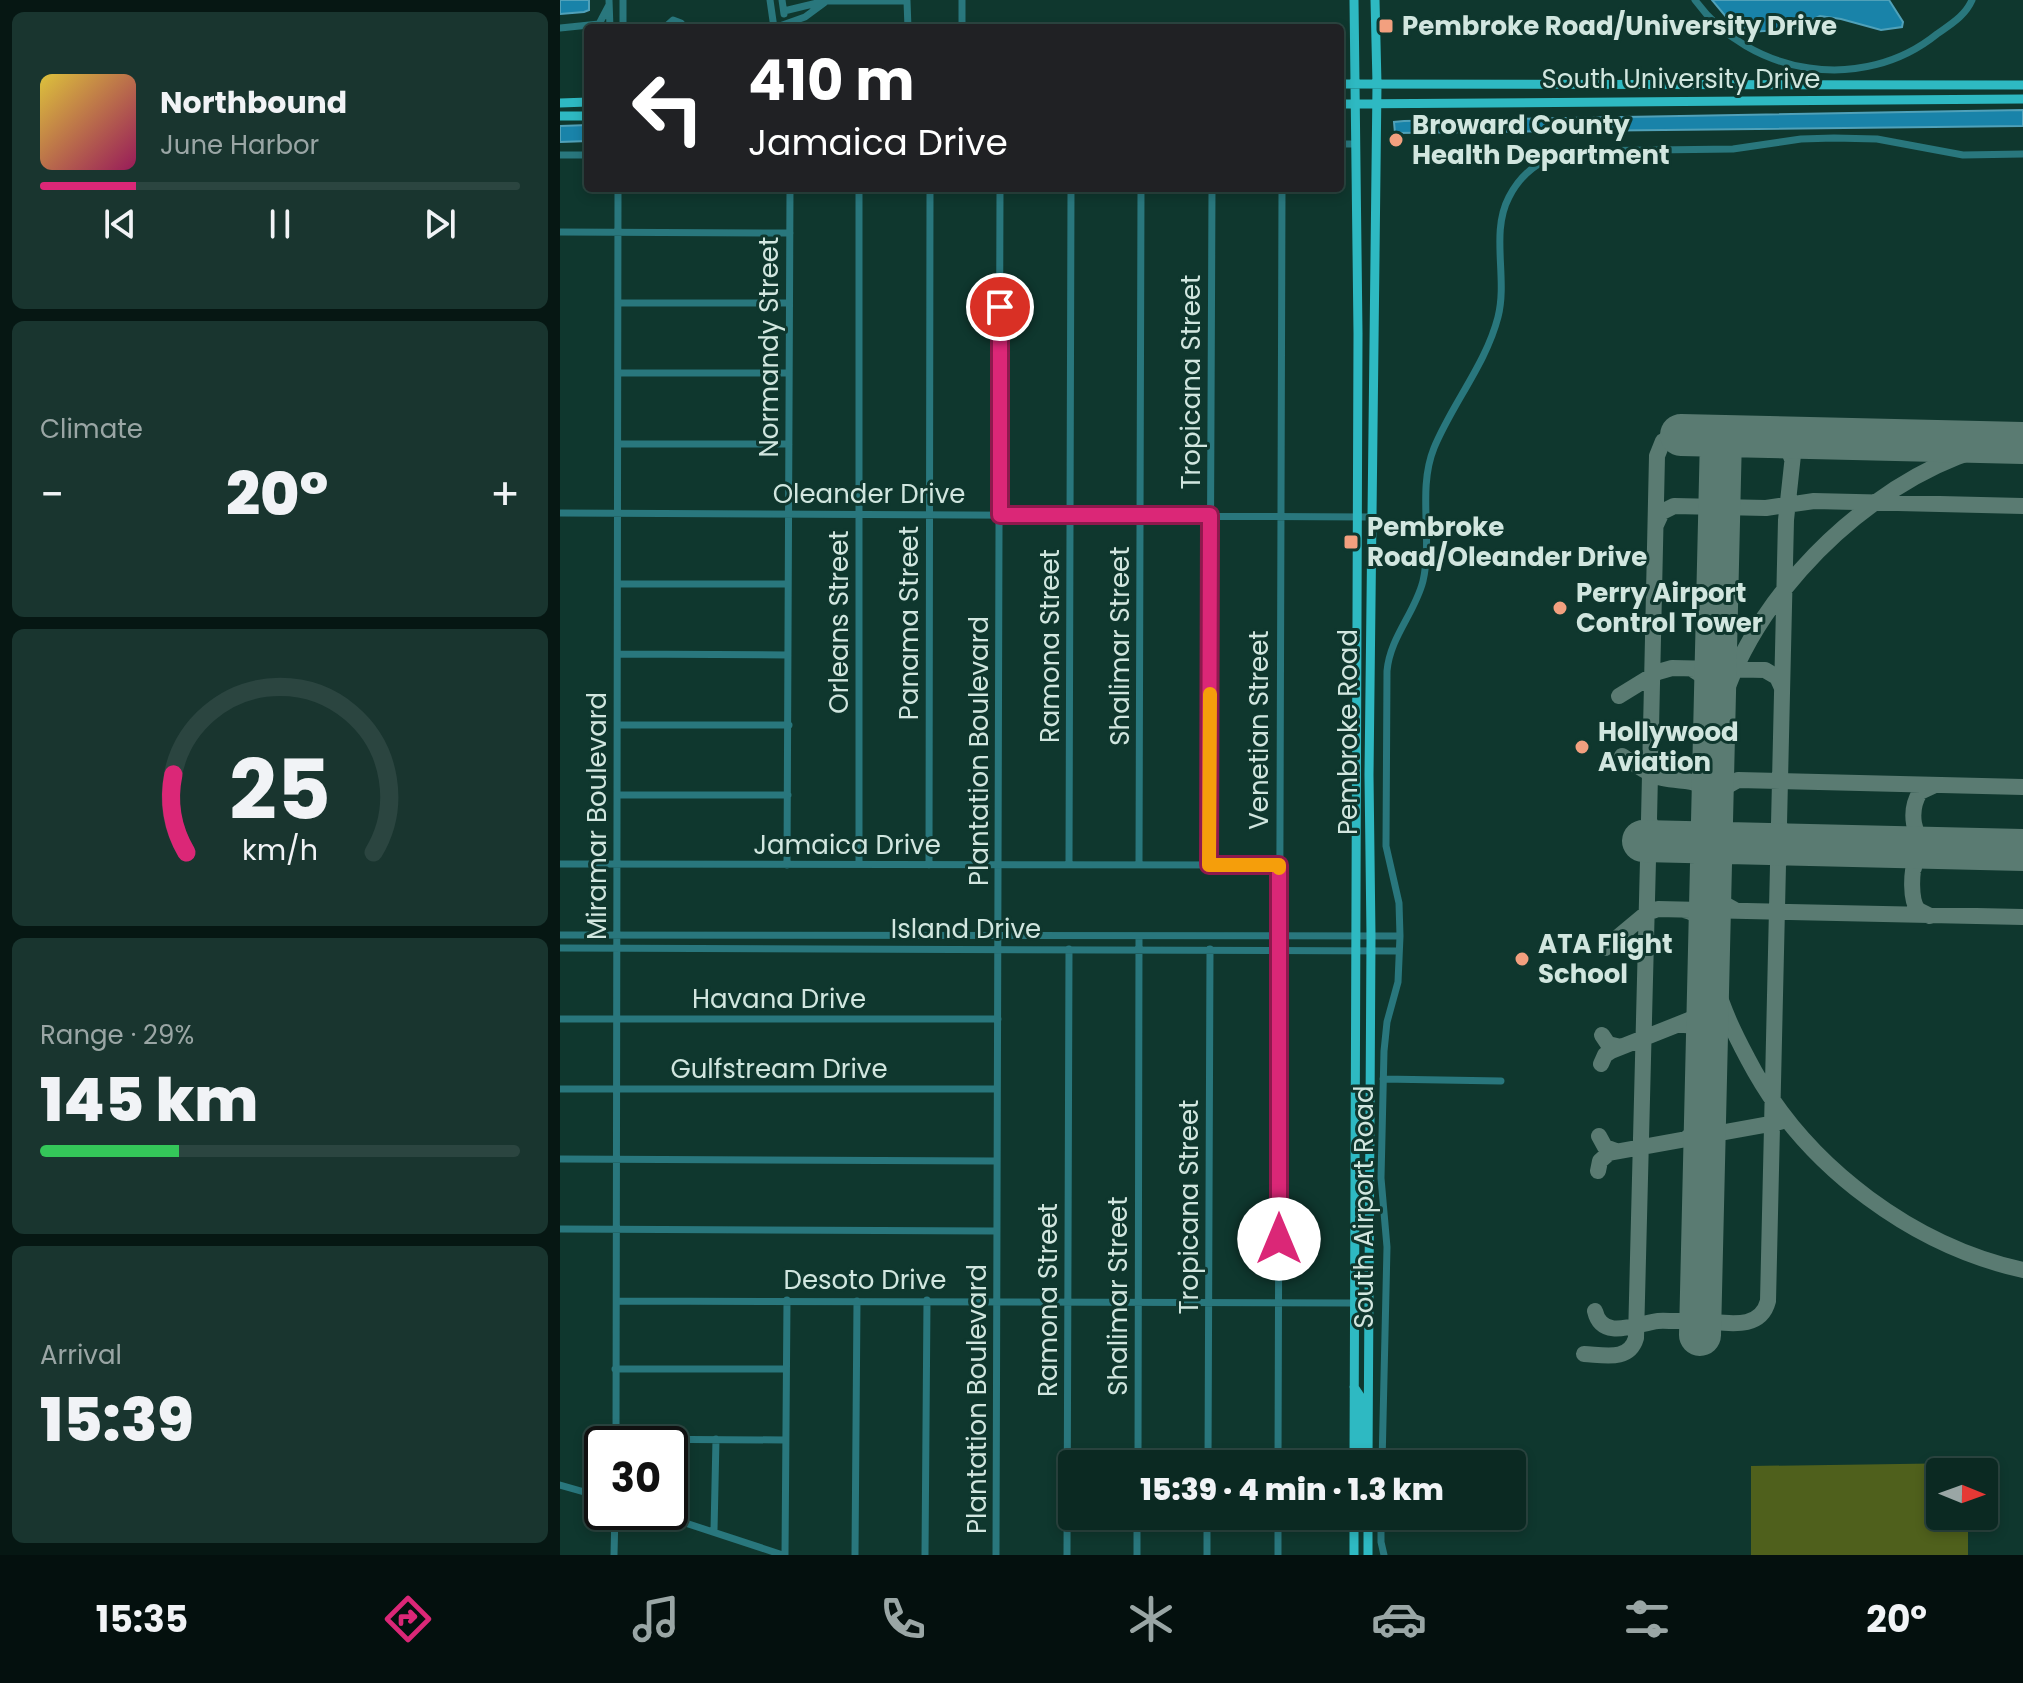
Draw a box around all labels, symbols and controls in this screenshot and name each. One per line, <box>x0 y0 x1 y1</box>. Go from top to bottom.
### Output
place label: Pembroke Road/University Drive <box>1402 8 1837 44</box>
marker: Pembroke Road/University Drive <box>1377 17 1395 35</box>
text: 410 m <box>748 41 915 120</box>
icon: left <box>616 56 720 160</box>
street label: South University Drive <box>1542 61 1820 97</box>
text: Northbound <box>160 81 347 124</box>
place label: Broward County Health Department <box>1412 107 1669 173</box>
text: Jamaica Drive <box>748 117 1008 168</box>
text: June Harbor <box>160 127 319 163</box>
marker: Broward County Health Department <box>1387 131 1405 149</box>
icon: previous <box>98 202 142 246</box>
icon: pause <box>258 202 302 246</box>
icon: next <box>418 202 462 246</box>
street label: Normandy Street <box>751 237 787 457</box>
pin <box>966 273 1034 341</box>
street label: Tropicana Street <box>1173 274 1209 490</box>
icon: arrive <box>978 285 1022 329</box>
text: Climate <box>40 411 143 447</box>
text: 20° <box>226 452 328 536</box>
text: − <box>40 464 64 525</box>
text: + <box>490 464 520 525</box>
street label: Oleander Drive <box>773 476 965 512</box>
place label: Pembroke Road/Oleander Drive <box>1367 509 1647 575</box>
street label: Panama Street <box>891 526 927 720</box>
street label: Orleans Street <box>821 530 857 714</box>
marker: Pembroke Road/Oleander Drive <box>1342 533 1360 551</box>
street label: Shalimar Street <box>1102 546 1138 746</box>
street label: Ramona Street <box>1032 549 1068 743</box>
place label: Perry Airport Control Tower <box>1576 575 1763 641</box>
marker: Perry Airport Control Tower <box>1551 599 1569 617</box>
street label: Plantation Boulevard <box>961 616 997 886</box>
street label: Pembroke Road <box>1330 629 1366 835</box>
street label: Venetian Street <box>1241 630 1277 830</box>
street label: Miramar Boulevard <box>579 692 615 940</box>
place label: Hollywood Aviation <box>1598 714 1739 780</box>
text: 25 <box>229 732 331 848</box>
marker: Hollywood Aviation <box>1573 738 1591 756</box>
street label: Jamaica Drive <box>753 827 941 863</box>
text: km/h <box>242 831 318 871</box>
street label: Island Drive <box>891 911 1041 947</box>
place label: ATA Flight School <box>1538 926 1673 992</box>
marker: ATA Flight School <box>1513 950 1531 968</box>
street label: Havana Drive <box>692 981 866 1017</box>
text: Range · 29% <box>40 1017 194 1053</box>
street label: Gulfstream Drive <box>670 1051 888 1087</box>
text: 145 km <box>40 1058 258 1142</box>
street label: South Airport Road <box>1346 1085 1382 1329</box>
street label: Tropicana Street <box>1171 1099 1207 1315</box>
street label: Shalimar Street <box>1100 1196 1136 1396</box>
position arrow <box>1237 1197 1321 1281</box>
street label: Ramona Street <box>1030 1203 1066 1397</box>
street label: Desoto Drive <box>784 1262 946 1298</box>
street label: Plantation Boulevard <box>959 1264 995 1534</box>
text: Arrival <box>40 1337 122 1373</box>
text: 15:39 <box>40 1378 194 1462</box>
speed limit sign: 30 <box>584 1426 688 1530</box>
north arrow <box>1926 1458 1998 1530</box>
map controls <box>1926 1458 1998 1530</box>
text: 15:39 · 4 min · 1.3 km <box>1140 1468 1444 1511</box>
icon: directions <box>380 1591 436 1647</box>
icon: music <box>628 1591 684 1647</box>
icon: phone <box>875 1591 931 1647</box>
icon: climate <box>1123 1591 1179 1647</box>
icon: car <box>1371 1591 1427 1647</box>
icon: filters <box>1619 1591 1675 1647</box>
text: 15:35 <box>96 1594 188 1645</box>
text: 20° <box>1866 1594 1927 1645</box>

